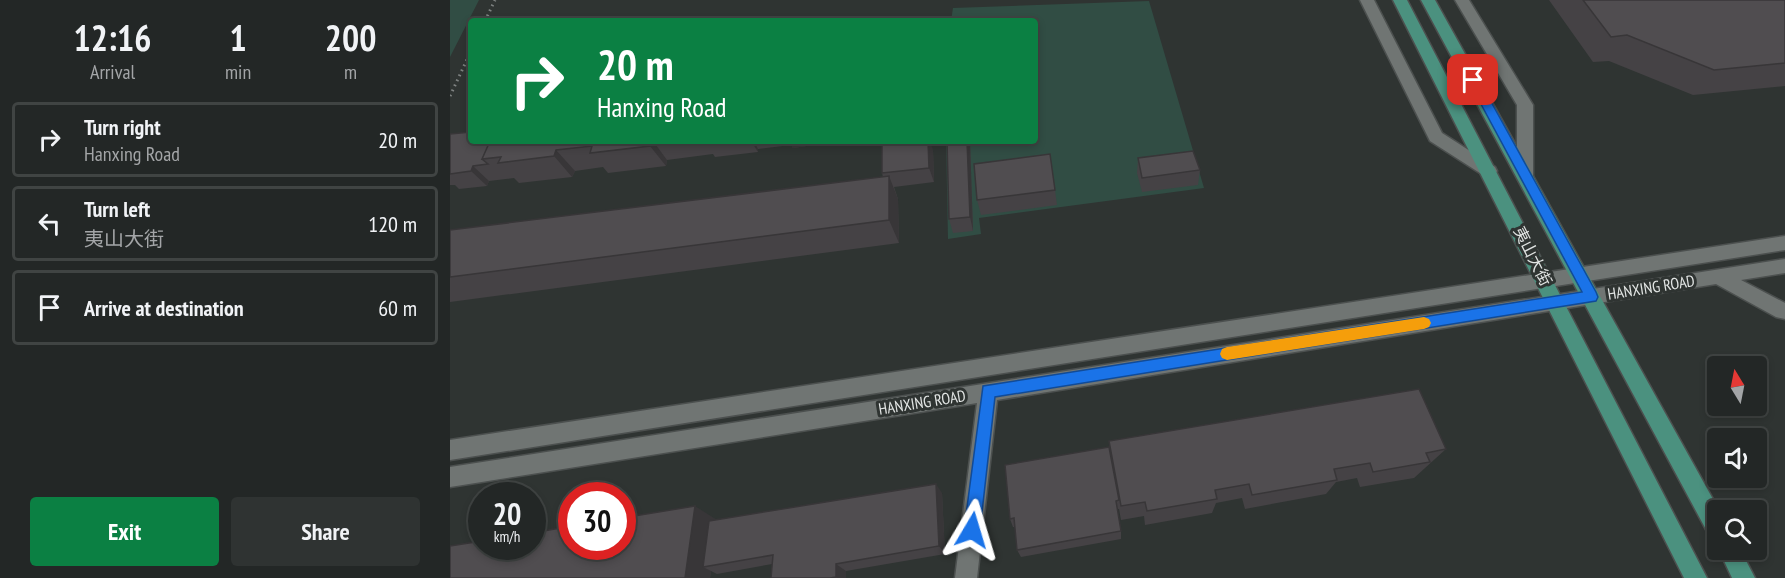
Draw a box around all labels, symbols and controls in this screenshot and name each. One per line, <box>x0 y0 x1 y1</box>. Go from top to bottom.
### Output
text: 12:16 <box>74 14 151 61</box>
text: 1 <box>229 14 247 61</box>
text: 200 <box>325 14 376 61</box>
text: 20 m <box>597 37 674 92</box>
icon: right <box>498 42 576 120</box>
pin <box>1447 54 1498 105</box>
text: Arrival <box>90 59 135 85</box>
text: min <box>225 59 251 85</box>
text: m <box>344 59 357 85</box>
icon: arrive <box>1456 63 1489 96</box>
text: Hanxing Road <box>597 90 726 124</box>
text: Turn right <box>84 113 161 141</box>
icon: right <box>33 123 66 156</box>
text: 20 m <box>378 126 417 154</box>
text: Hanxing Road <box>84 141 180 167</box>
text: Turn left <box>84 195 150 223</box>
icon: left <box>33 207 66 240</box>
text: 120 m <box>368 210 417 238</box>
street label: 夷山大街 <box>1510 223 1556 289</box>
text: 夷山大街 <box>84 226 164 252</box>
street label: HANXING ROAD <box>1606 270 1696 304</box>
icon: arrive <box>33 291 66 324</box>
text: Arrive at destination <box>84 294 244 322</box>
text: 60 m <box>378 294 417 322</box>
north arrow <box>1707 356 1767 416</box>
map controls <box>1707 356 1767 560</box>
street label: HANXING ROAD <box>877 385 967 419</box>
button: sound <box>1707 428 1767 488</box>
speed limit sign: 30 <box>558 482 636 560</box>
text: 20 <box>493 494 521 533</box>
button: Exit <box>30 497 219 566</box>
button: Share <box>231 497 420 566</box>
position arrow <box>940 498 1004 562</box>
button: search <box>1707 500 1767 560</box>
text: km/h <box>494 527 520 546</box>

